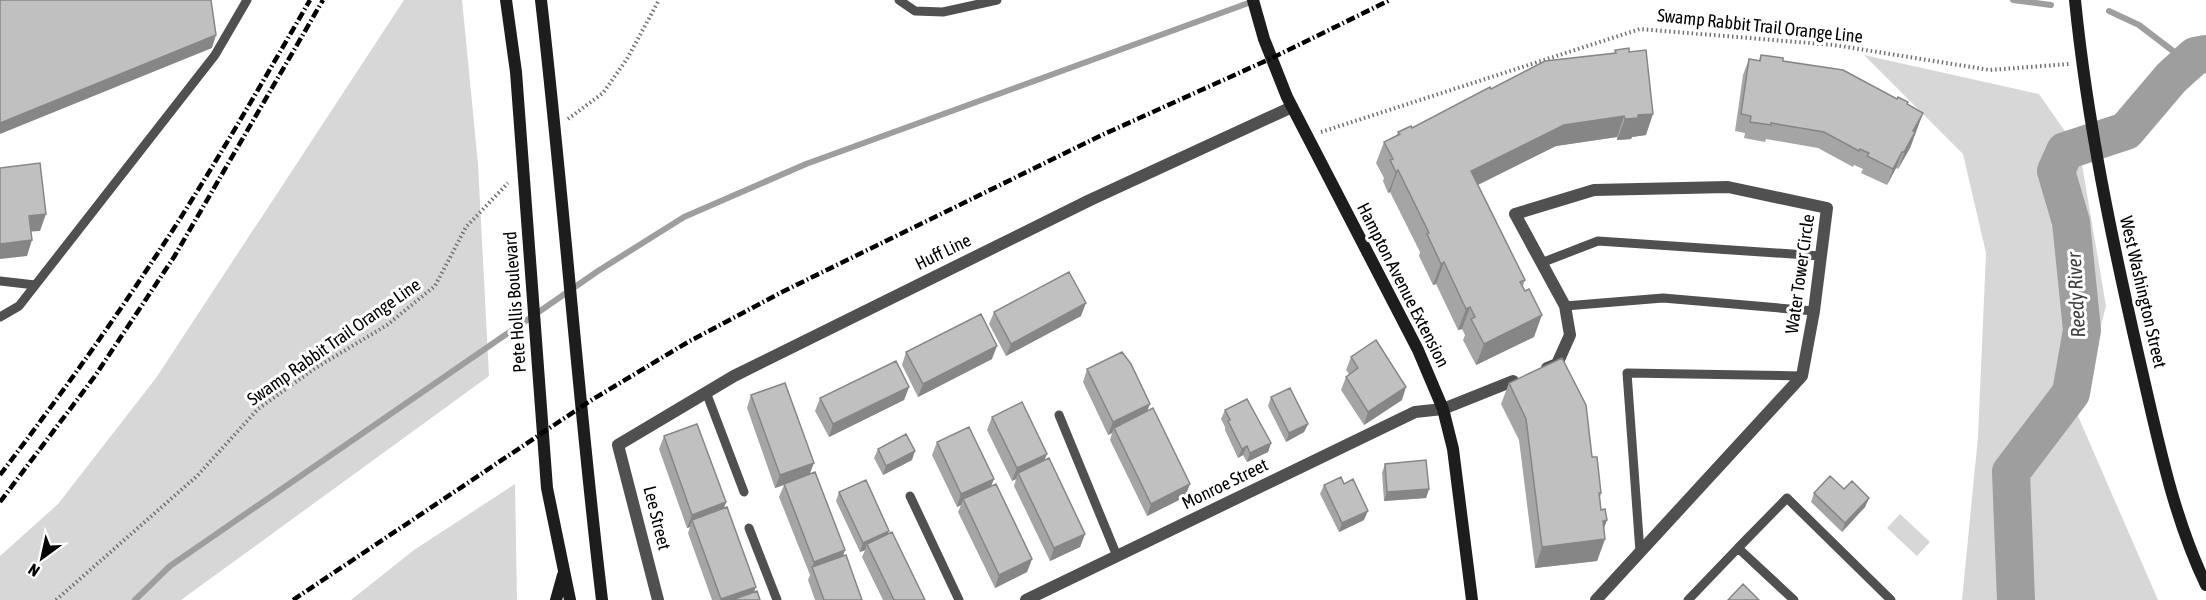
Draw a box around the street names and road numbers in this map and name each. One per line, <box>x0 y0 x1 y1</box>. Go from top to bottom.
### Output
street label: Swamp Rabbit Trail Orange Line <box>1656 4 1864 47</box>
street label: Hampton Avenue Extension <box>1353 199 1454 371</box>
street label: Water Tower Circle <box>1781 213 1818 335</box>
street label: West Washington Street <box>2116 214 2171 370</box>
street label: Huff Line <box>911 229 974 274</box>
street label: Pete Hollis Boulevard <box>499 231 530 373</box>
street label: Swamp Rabbit Trail Orange Line <box>243 274 424 409</box>
street label: Monroe Street <box>1178 454 1271 513</box>
street label: Lee Street <box>639 484 676 552</box>

